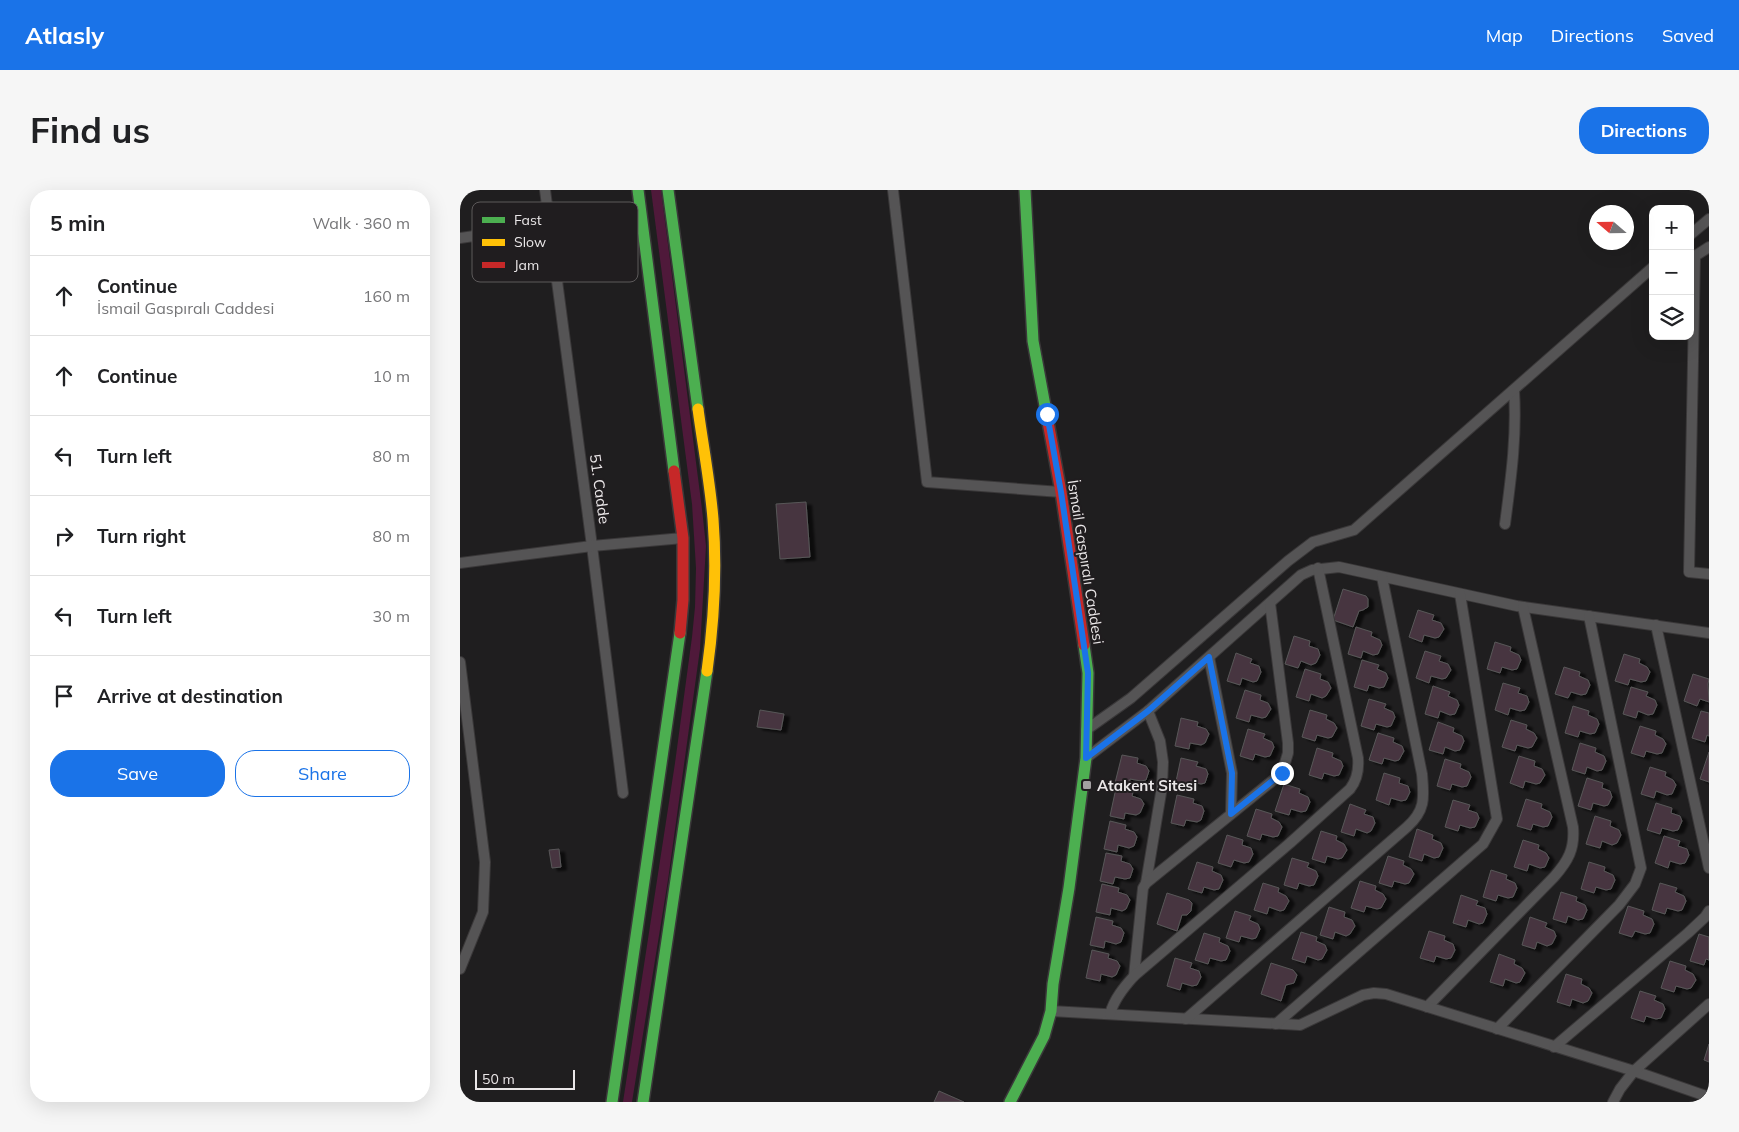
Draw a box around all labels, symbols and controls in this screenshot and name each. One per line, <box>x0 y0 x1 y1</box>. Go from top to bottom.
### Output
text: Atlasly <box>25 20 104 50</box>
text: Map <box>1486 24 1523 47</box>
text: Directions <box>1551 24 1634 47</box>
text: Saved <box>1662 24 1714 47</box>
button: Directions <box>1579 107 1709 154</box>
text: Find us <box>30 108 150 152</box>
legend <box>472 202 638 282</box>
north arrow <box>1589 205 1634 250</box>
map controls <box>1649 205 1694 340</box>
button: + <box>1649 205 1694 250</box>
text: 5 min <box>50 210 105 236</box>
text: Fast <box>514 211 542 229</box>
text: Walk · 360 m <box>312 213 410 233</box>
text: Slow <box>514 233 546 251</box>
button: − <box>1649 250 1694 295</box>
text: Jam <box>514 256 539 274</box>
text: Continue <box>97 274 177 298</box>
icon: ahead <box>50 282 78 310</box>
text: 160 m <box>363 286 410 306</box>
button: layers <box>1649 295 1694 340</box>
text: İsmail Gaspıralı Caddesi <box>97 298 274 318</box>
icon: ahead <box>50 362 78 390</box>
text: Continue <box>97 364 177 388</box>
text: 10 m <box>373 366 410 386</box>
route start <box>1036 403 1059 426</box>
icon: left <box>50 442 78 470</box>
text: Turn left <box>97 444 172 468</box>
text: 80 m <box>373 446 410 466</box>
street label: 51. Cadde <box>586 453 614 525</box>
street label: İsmail Gaspıralı Caddesi <box>1064 478 1108 646</box>
icon: right <box>50 522 78 550</box>
text: Turn right <box>97 524 186 548</box>
text: 80 m <box>373 526 410 546</box>
icon: left <box>50 602 78 630</box>
text: Turn left <box>97 604 172 628</box>
text: 30 m <box>373 606 410 626</box>
icon: arrive <box>50 682 78 710</box>
text: Arrive at destination <box>97 684 283 708</box>
button: Save <box>50 750 225 797</box>
button: Share <box>235 750 410 797</box>
route end <box>1271 762 1294 785</box>
place label: Atakent Sitesi <box>1097 776 1197 795</box>
marker: Atakent Sitesi <box>1081 779 1093 791</box>
scale bar <box>475 1067 575 1090</box>
text: 50 m <box>482 1070 515 1088</box>

